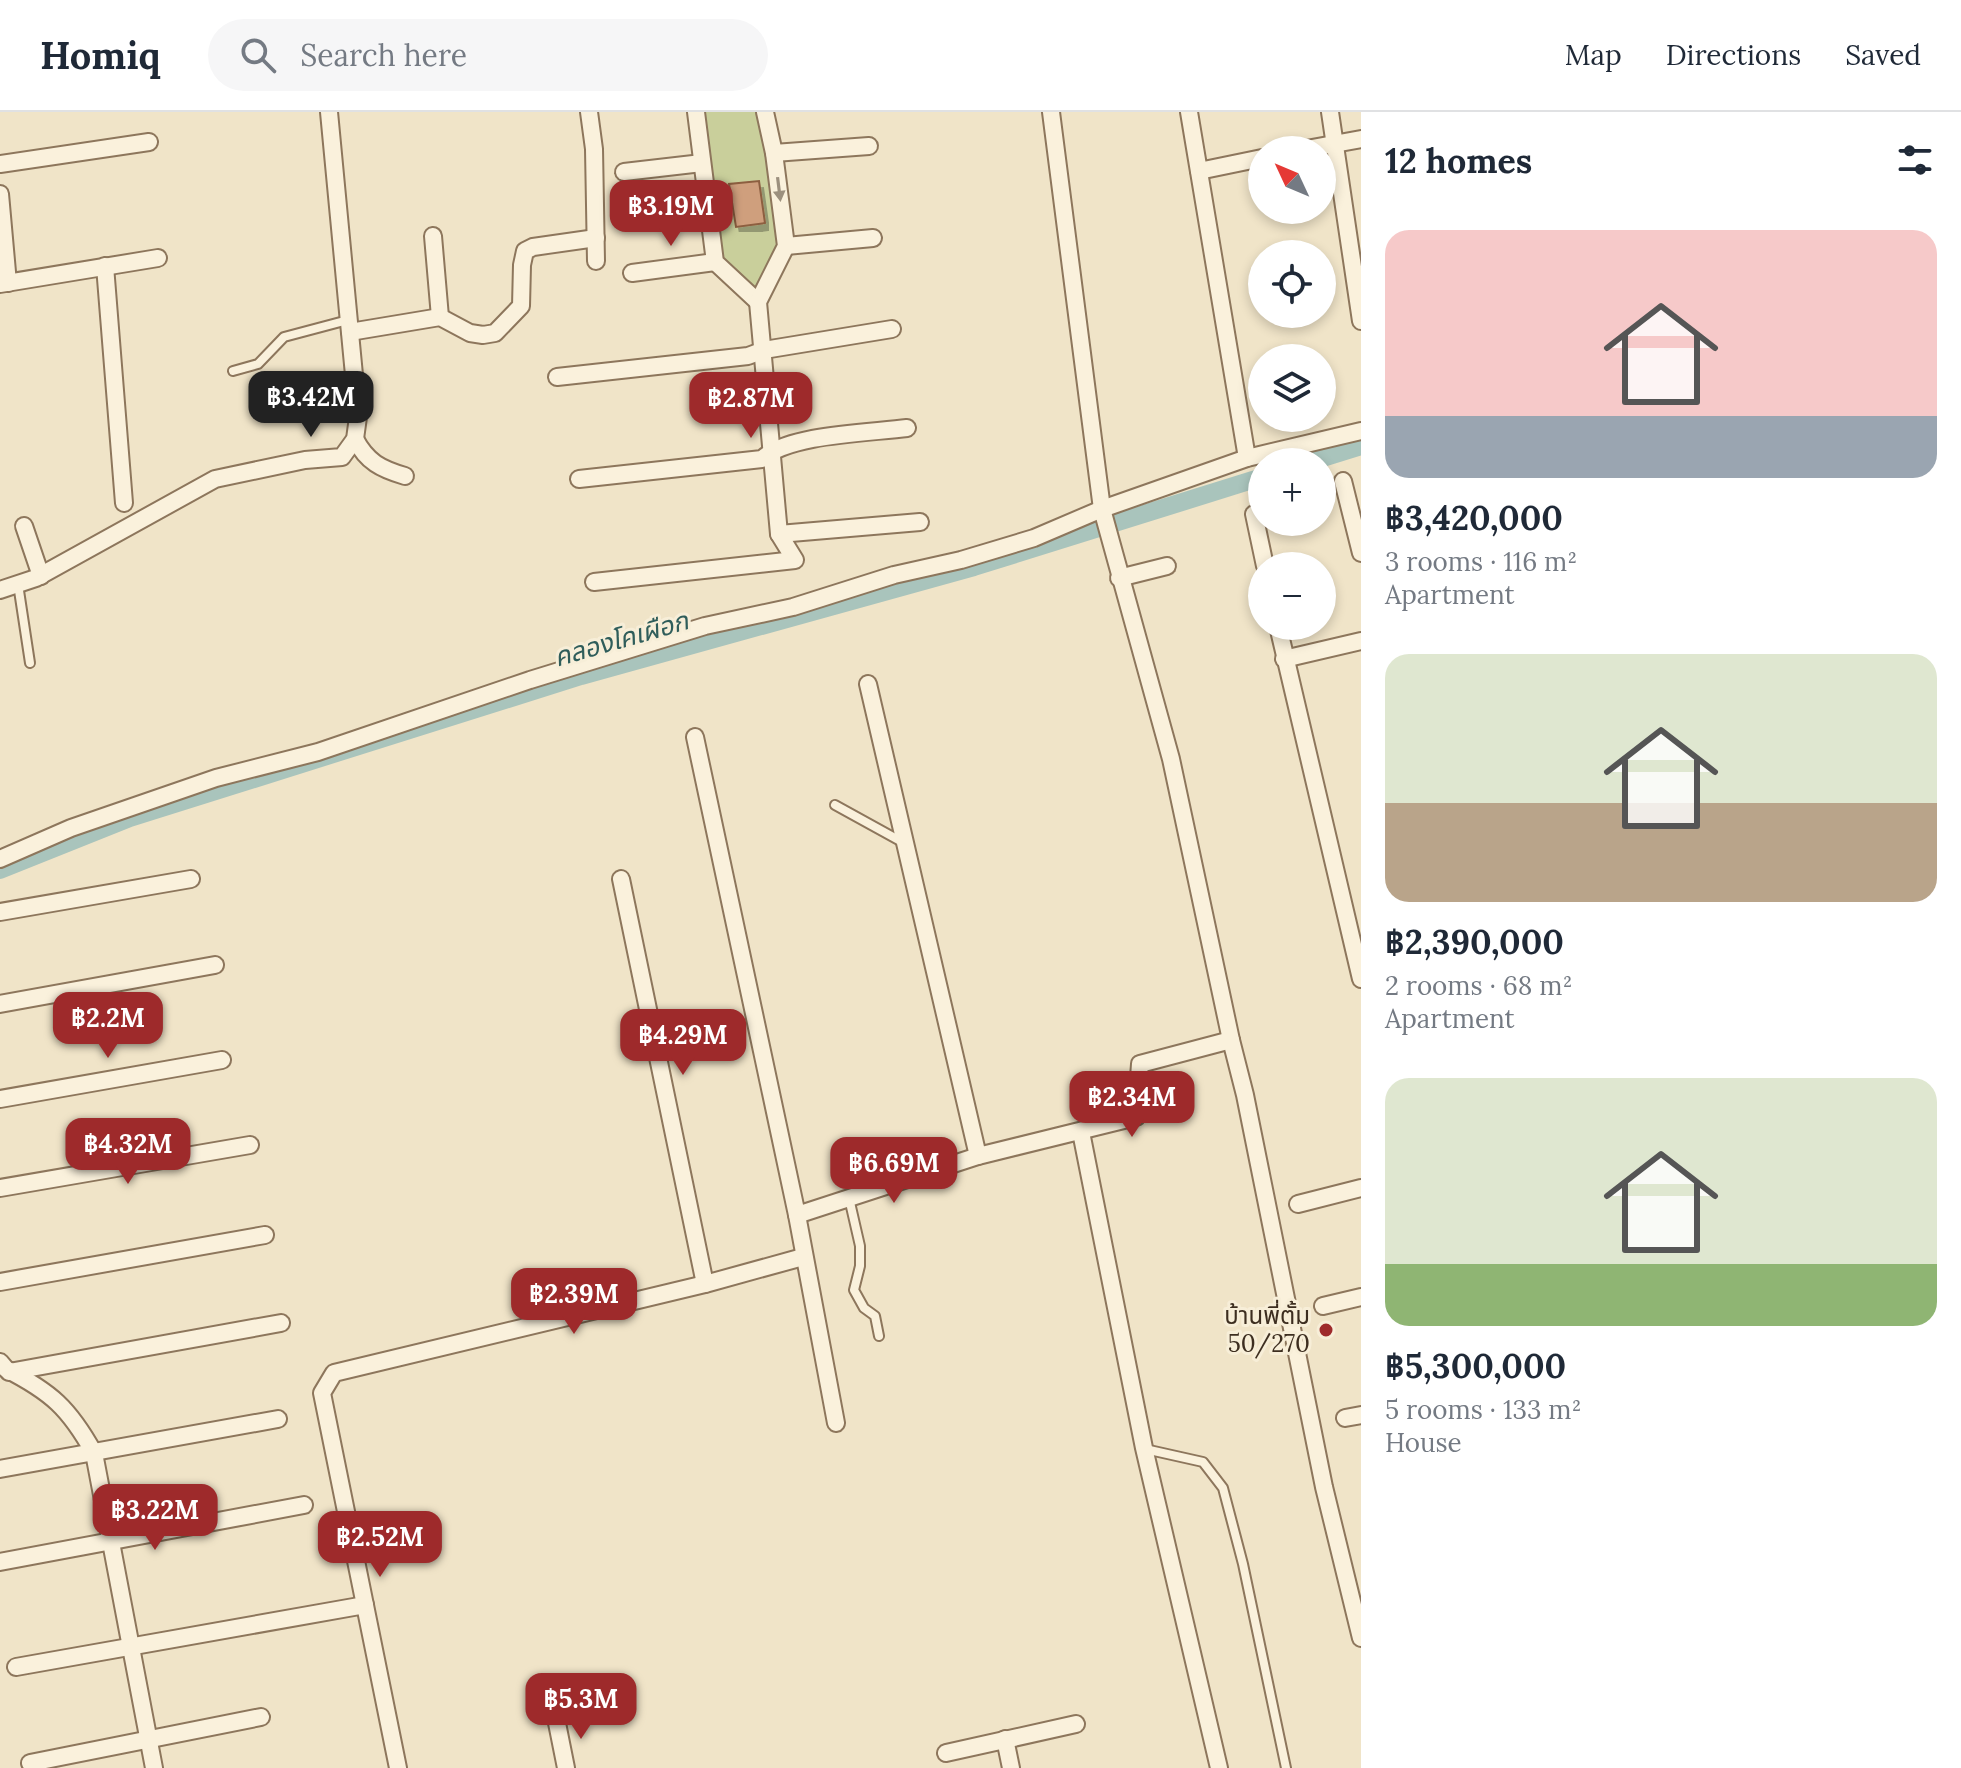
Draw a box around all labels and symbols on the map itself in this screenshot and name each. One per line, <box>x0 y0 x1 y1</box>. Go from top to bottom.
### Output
north arrow <box>1248 136 1336 224</box>
one-way arrow <box>772 177 785 202</box>
pin: ฿3.19M <box>606 180 736 248</box>
pin: ฿3.42M <box>246 371 376 439</box>
pin: ฿2.87M <box>686 372 816 440</box>
water label: คลองโคเผือก <box>550 603 693 673</box>
pin: ฿2.2M <box>52 992 164 1060</box>
pin: ฿4.29M <box>618 1009 748 1077</box>
pin: ฿2.34M <box>1067 1071 1197 1139</box>
pin: ฿4.32M <box>63 1118 193 1186</box>
pin: ฿6.69M <box>829 1137 959 1205</box>
pin: ฿2.39M <box>509 1268 639 1336</box>
place label: บ้านพี่ตั้ม 50/270 <box>1224 1299 1310 1359</box>
marker: บ้านพี่ตั้ม 50/270 <box>1317 1321 1335 1339</box>
pin: ฿3.22M <box>90 1484 220 1552</box>
pin: ฿2.52M <box>315 1511 445 1579</box>
pin: ฿5.3M <box>525 1673 637 1741</box>

